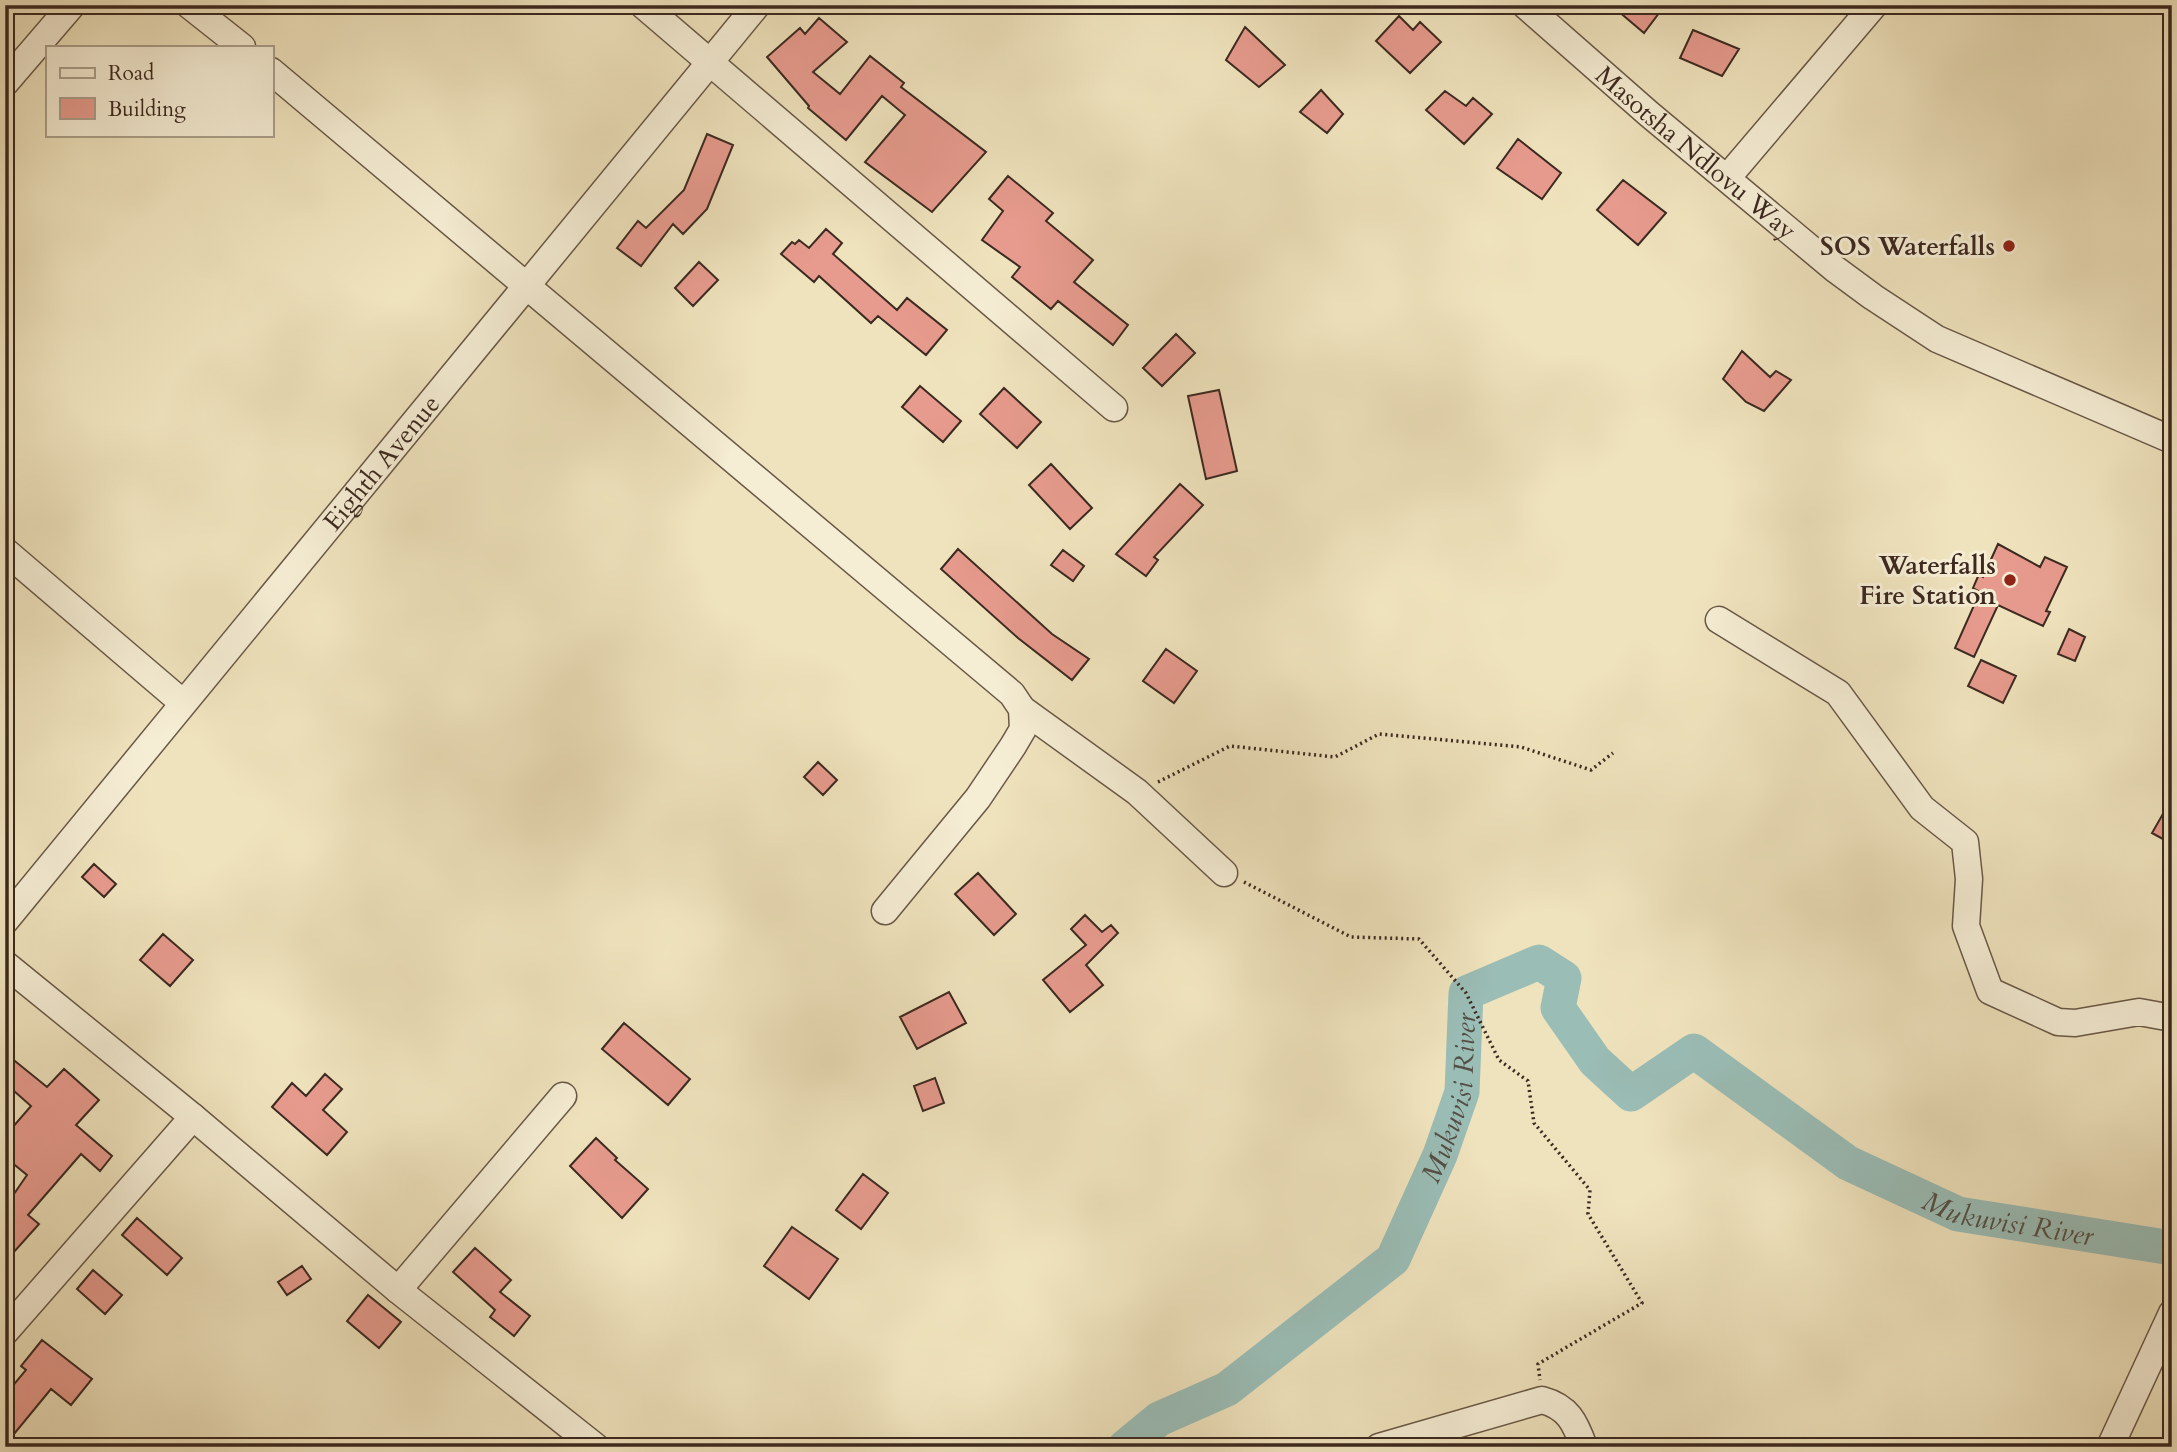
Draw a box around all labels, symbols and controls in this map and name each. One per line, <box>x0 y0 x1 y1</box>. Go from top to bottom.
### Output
legend <box>46 46 273 136</box>
street label: Masotsha Ndlovu Way <box>1588 58 1804 248</box>
text: Road <box>108 59 154 88</box>
text: Building <box>108 95 186 124</box>
place label: SOS Waterfalls <box>1820 229 1995 264</box>
marker: SOS Waterfalls <box>2001 238 2017 254</box>
street label: Eighth Avenue <box>315 388 448 538</box>
place label: Waterfalls Fire Station <box>1859 548 1996 613</box>
marker: Waterfalls Fire Station <box>2002 572 2018 588</box>
water label: Mukuvisi River <box>1412 1012 1485 1189</box>
water label: Mukuvisi River <box>1916 1182 2097 1255</box>

